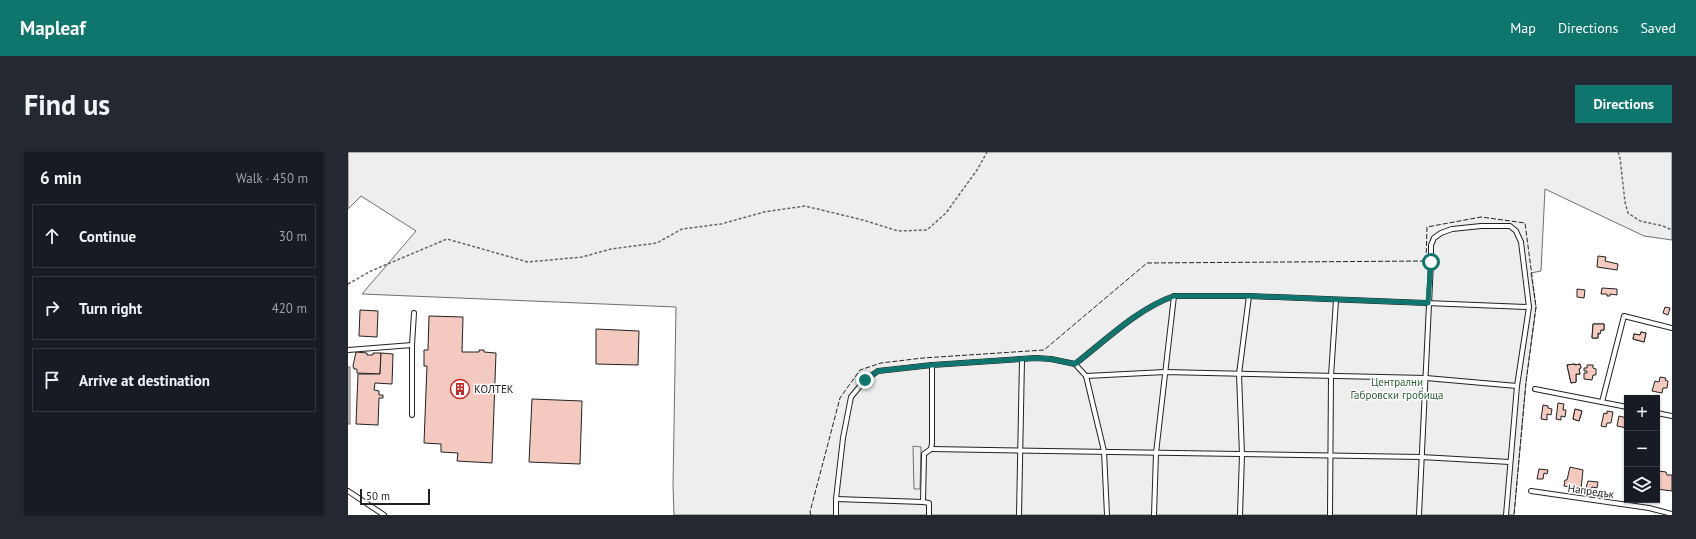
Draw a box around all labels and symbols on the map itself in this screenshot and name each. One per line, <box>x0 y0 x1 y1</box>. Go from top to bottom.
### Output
route start <box>1422 253 1440 271</box>
route end <box>856 371 874 389</box>
park label: Централни Габровски гробища <box>1350 375 1444 402</box>
building icon: КОЛТЕК <box>449 378 471 400</box>
place label: КОЛТЕК <box>474 382 514 396</box>
street label: Напредък <box>1567 481 1616 501</box>
scale bar <box>360 487 430 506</box>

